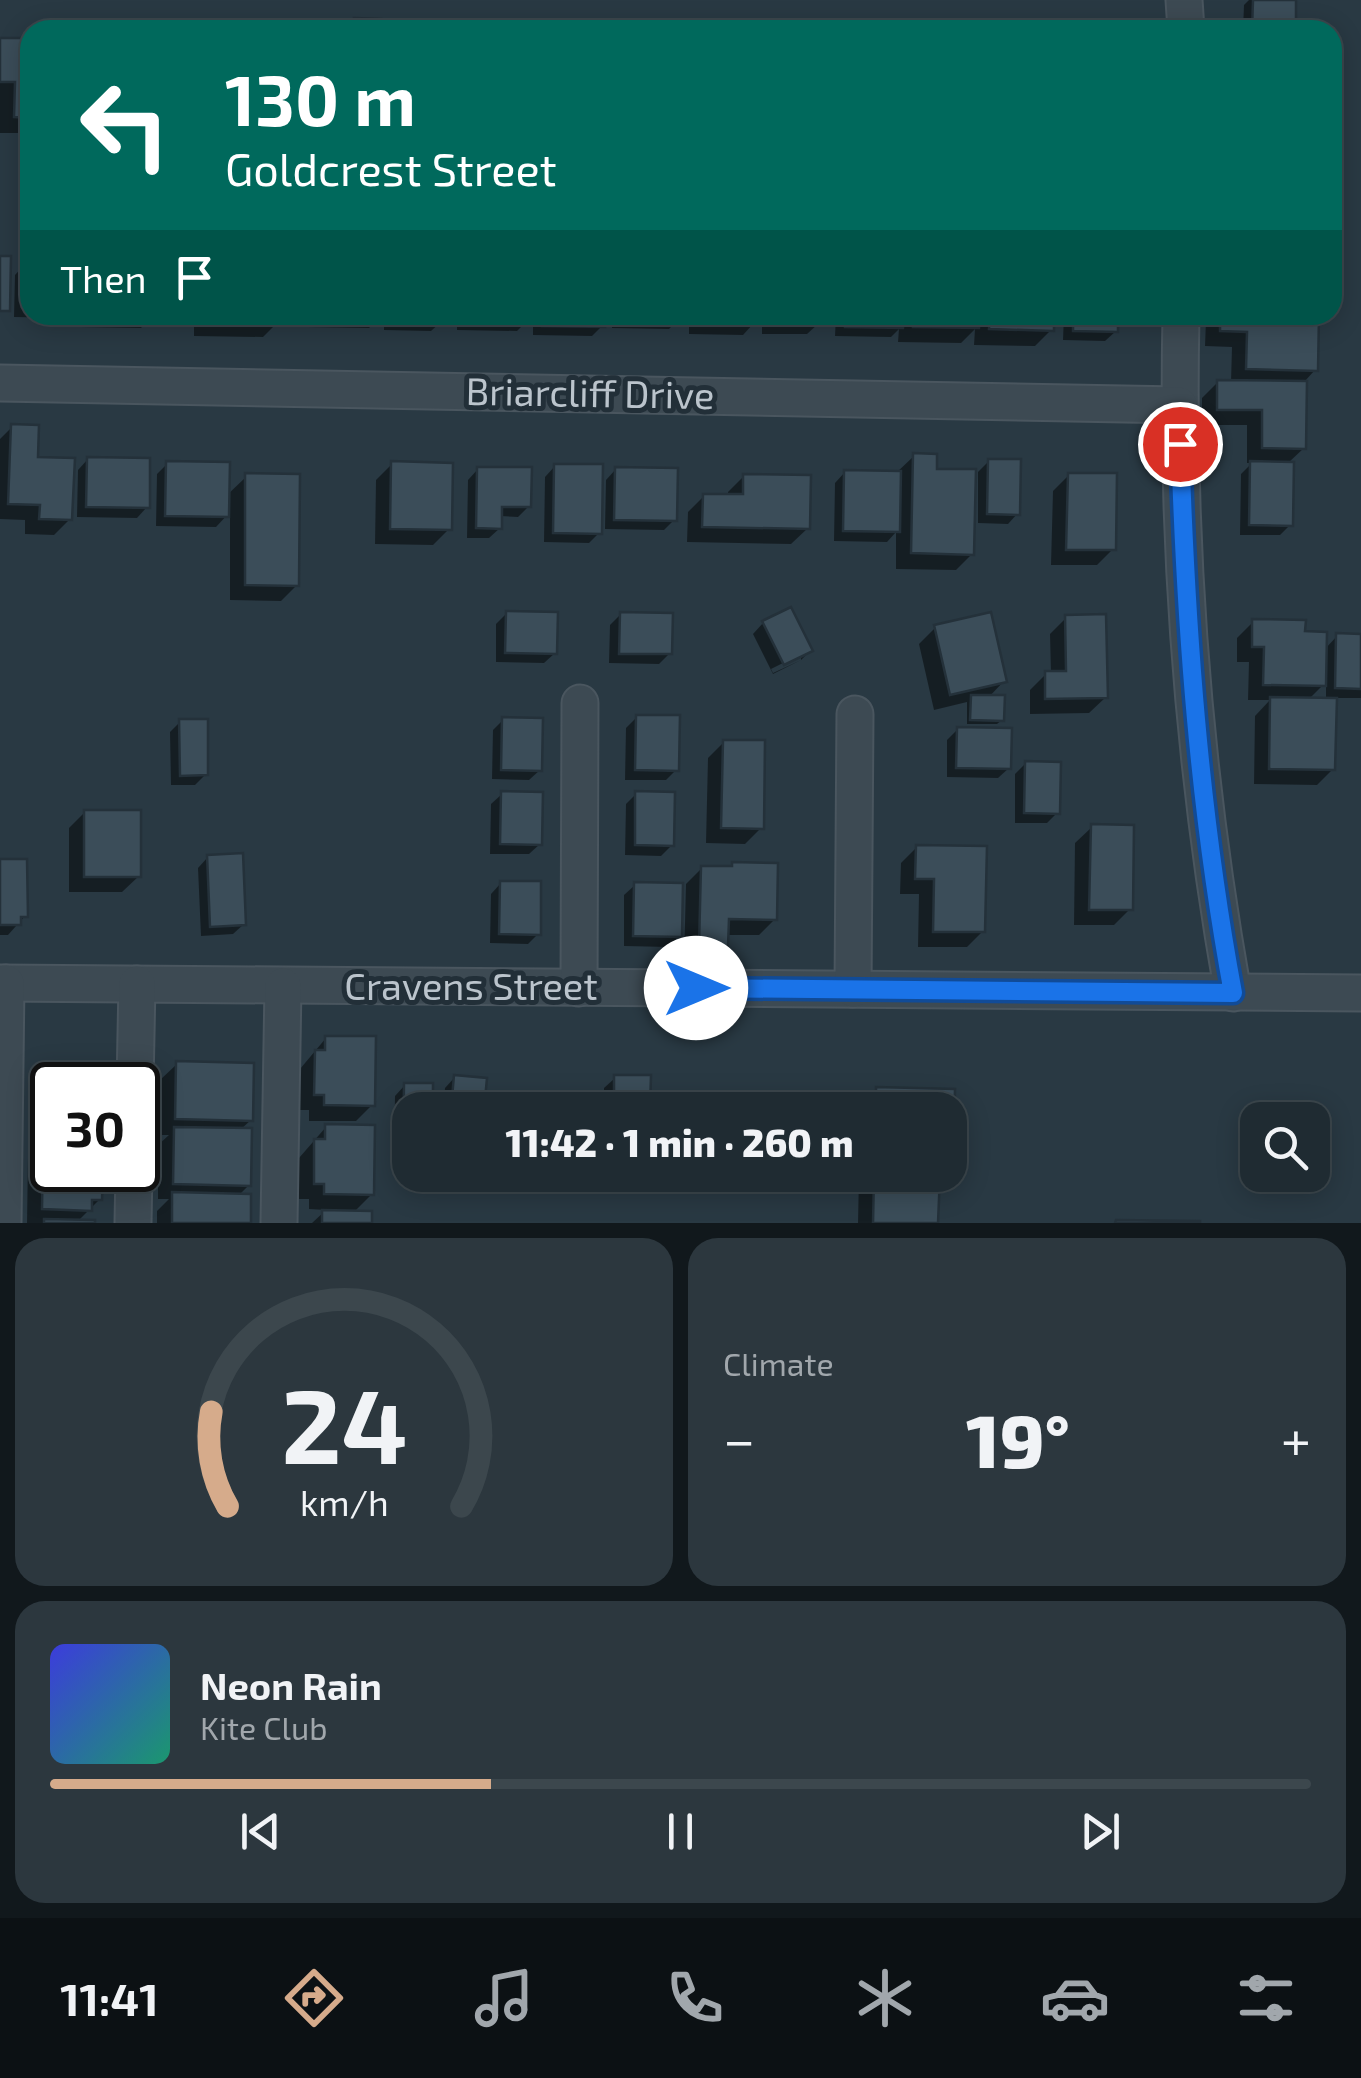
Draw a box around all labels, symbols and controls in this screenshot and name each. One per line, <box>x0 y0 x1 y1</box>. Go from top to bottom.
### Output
text: 130 m <box>225 56 416 140</box>
icon: left <box>60 60 190 190</box>
text: Goldcrest Street <box>225 141 557 195</box>
icon: arrive <box>167 250 222 305</box>
text: Then <box>60 255 147 301</box>
street label: Briarcliff Drive <box>465 367 715 417</box>
pin <box>1138 402 1223 487</box>
icon: arrive <box>1153 417 1208 472</box>
position arrow <box>644 936 748 1040</box>
street label: Cravens Street <box>344 962 598 1008</box>
speed limit sign: 30 <box>30 1062 160 1192</box>
map controls <box>1240 1102 1330 1192</box>
button: search <box>1240 1102 1330 1192</box>
text: 11:42 · 1 min · 260 m <box>505 1119 854 1165</box>
text: Climate <box>723 1344 834 1382</box>
text: 24 <box>281 1360 407 1485</box>
text: 19° <box>966 1393 1070 1483</box>
text: − <box>723 1405 755 1471</box>
text: + <box>1281 1405 1311 1471</box>
text: km/h <box>300 1480 388 1523</box>
text: Neon Rain <box>200 1662 382 1708</box>
text: Kite Club <box>200 1708 328 1746</box>
icon: previous <box>233 1804 288 1859</box>
icon: pause <box>653 1804 708 1859</box>
icon: next <box>1073 1804 1128 1859</box>
icon: directions <box>279 1963 349 2033</box>
icon: music <box>469 1963 539 2033</box>
icon: phone <box>660 1963 730 2033</box>
icon: climate <box>850 1963 920 2033</box>
icon: car <box>1040 1963 1110 2033</box>
icon: filters <box>1231 1963 1301 2033</box>
text: 11:41 <box>60 1971 159 2025</box>

